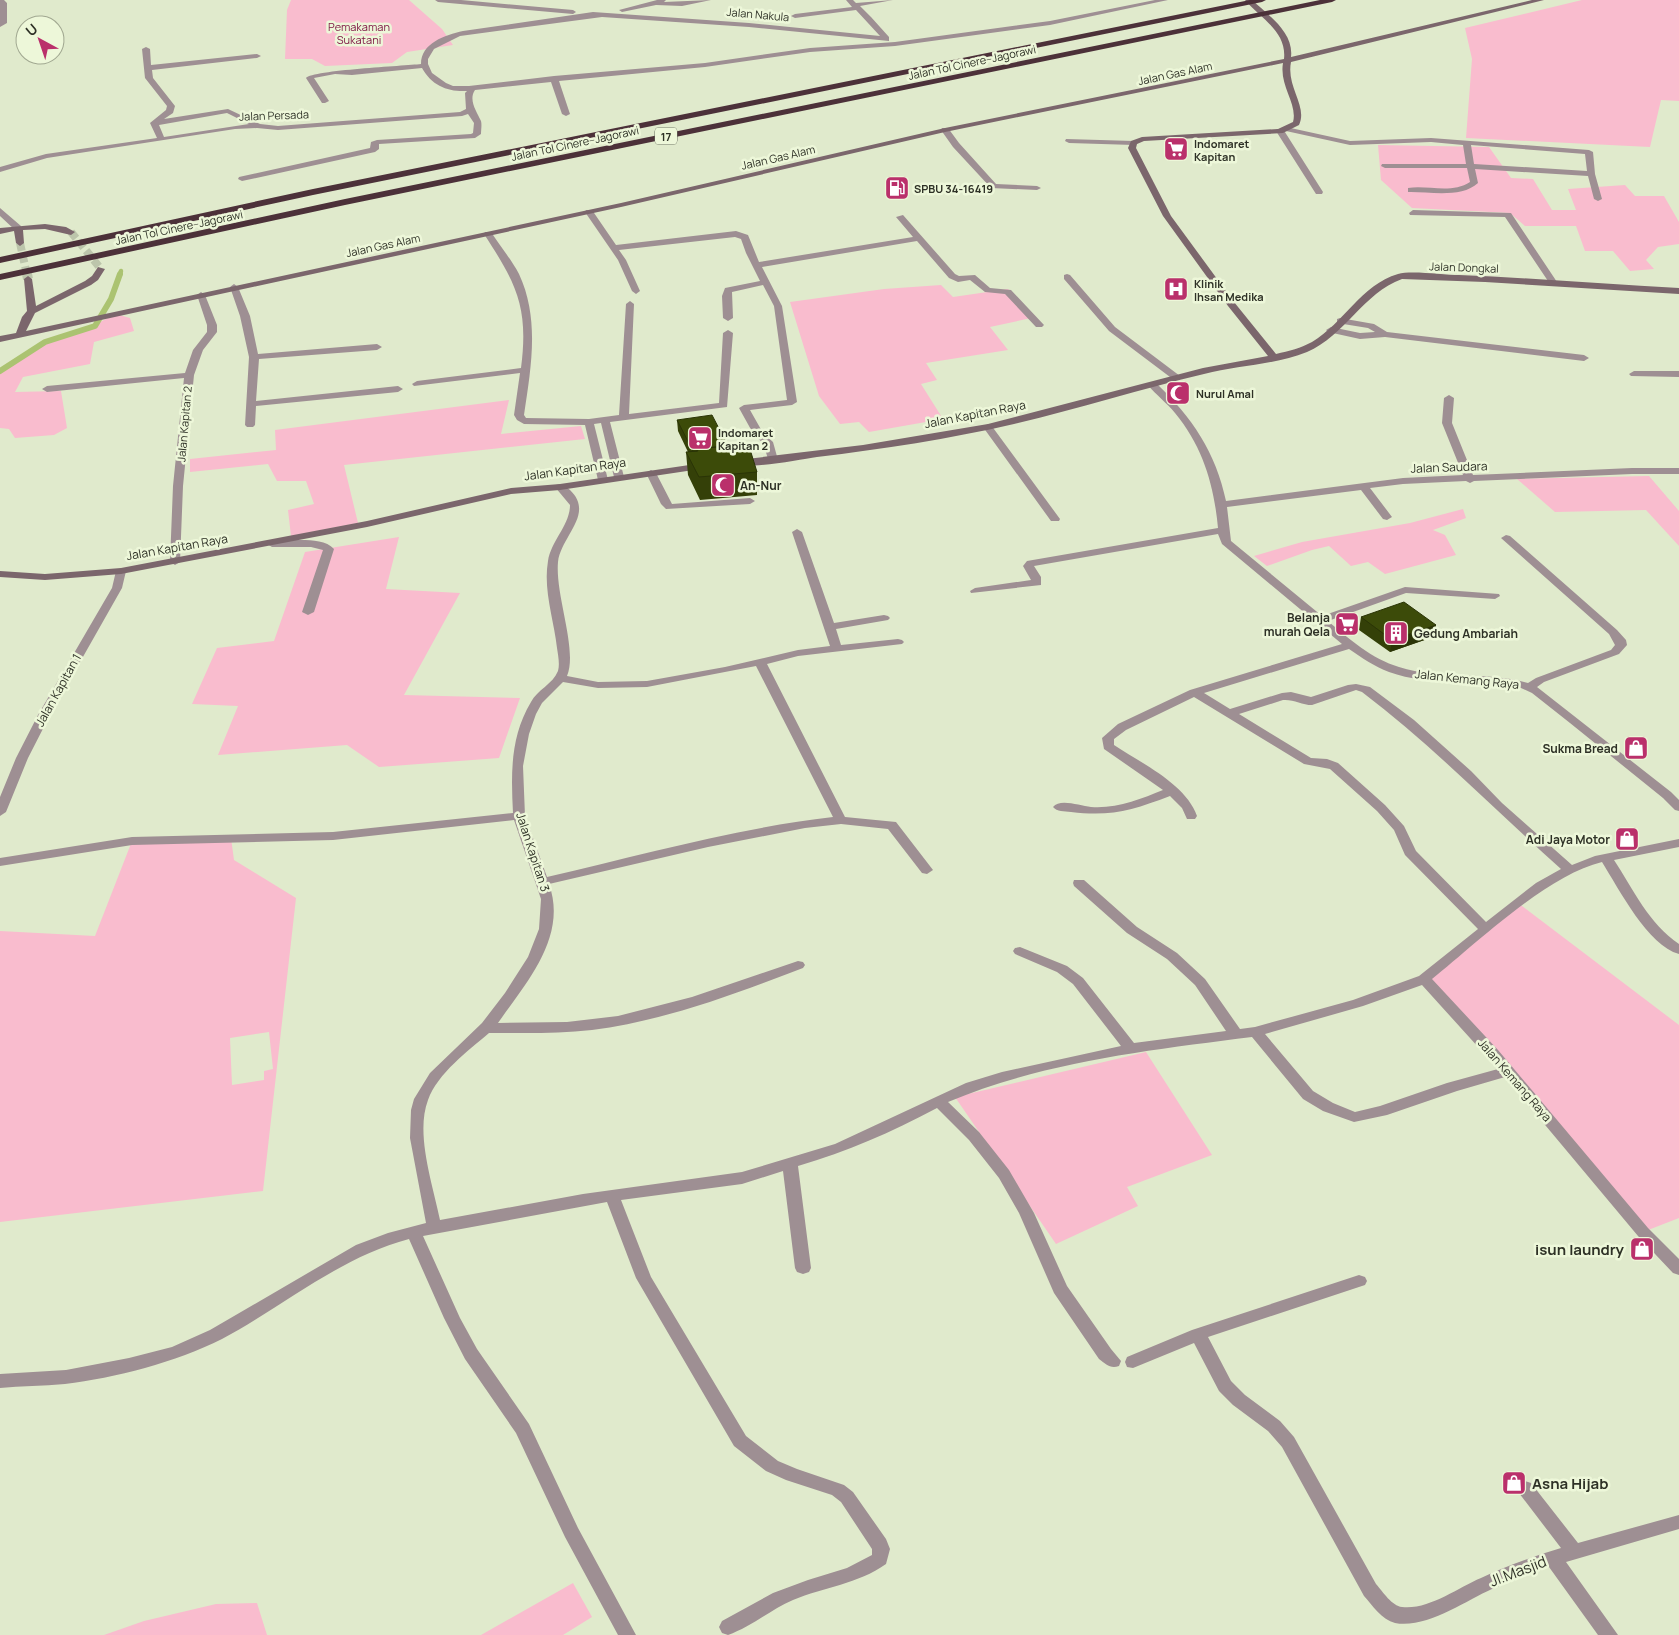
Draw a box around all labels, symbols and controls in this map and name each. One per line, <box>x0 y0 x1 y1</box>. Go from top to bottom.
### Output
street label: Jalan Nakula <box>726 4 790 24</box>
north arrow <box>15 15 65 65</box>
text: U <box>21 19 41 40</box>
park label: Pemakaman Sukatani <box>328 19 390 47</box>
street label: Jalan Tol Cinere–Jagorawi <box>907 41 1037 83</box>
street label: Jalan Gas Alam <box>1137 58 1213 88</box>
street label: Jalan Persada <box>239 106 309 124</box>
street label: Jalan Tol Cinere–Jagorawi <box>510 122 640 164</box>
road number: 17 <box>655 128 677 144</box>
supermarket icon: Indomaret Kapitan <box>1163 136 1189 162</box>
place label: Indomaret Kapitan <box>1194 136 1250 164</box>
street label: Jalan Gas Alam <box>740 141 816 173</box>
fuel station icon: SPBU 34-16419 <box>884 175 910 201</box>
place label: SPBU 34-16419 <box>914 181 993 196</box>
street label: Jalan Tol Cinere–Jagorawi <box>114 206 244 248</box>
street label: Jalan Gas Alam <box>345 230 421 260</box>
street label: Jalan Dongkal <box>1429 258 1499 276</box>
hospital icon: Klinik Ihsan Medika <box>1163 276 1189 302</box>
place label: Klinik Ihsan Medika <box>1194 276 1264 304</box>
mosque icon: Nurul Amal <box>1165 380 1191 406</box>
street label: Jalan Kapitan 2 <box>173 386 195 462</box>
place label: Nurul Amal <box>1196 386 1254 401</box>
street label: Jalan Kapitan Raya <box>923 396 1027 432</box>
supermarket icon: Indomaret Kapitan 2 <box>687 425 713 451</box>
place label: Indomaret Kapitan 2 <box>718 425 774 453</box>
street label: Jalan Kapitan Raya <box>523 453 627 485</box>
street label: Jalan Saudara <box>1410 457 1488 477</box>
mosque icon: An-Nur <box>710 472 736 498</box>
place label: An-Nur <box>740 477 782 494</box>
street label: Jalan Kapitan Raya <box>125 530 229 564</box>
place label: Belanja murah Qela <box>1264 609 1330 640</box>
supermarket icon: Belanja murah Qela <box>1334 611 1360 637</box>
building icon: Gedung Ambariah <box>1383 620 1409 646</box>
place label: Gedung Ambariah <box>1414 625 1518 642</box>
street label: Jalan Kapitan 1 <box>31 651 85 729</box>
street label: Jalan Kemang Raya <box>1414 665 1520 693</box>
shop icon: Sukma Bread <box>1623 735 1649 761</box>
place label: Sukma Bread <box>1542 740 1618 757</box>
street label: Jalan Kapitan 3 <box>512 810 554 894</box>
shop icon: Adi Jaya Motor <box>1614 826 1640 852</box>
place label: Adi Jaya Motor <box>1526 831 1610 848</box>
street label: Jalan Kemang Raya <box>1474 1035 1556 1125</box>
shop icon: isun laundry <box>1629 1236 1655 1262</box>
place label: isun laundry <box>1535 1239 1625 1260</box>
shop icon: Asna Hijab <box>1501 1470 1527 1496</box>
place label: Asna Hijab <box>1532 1473 1608 1494</box>
street label: Jl.Masjid <box>1487 1551 1549 1591</box>

